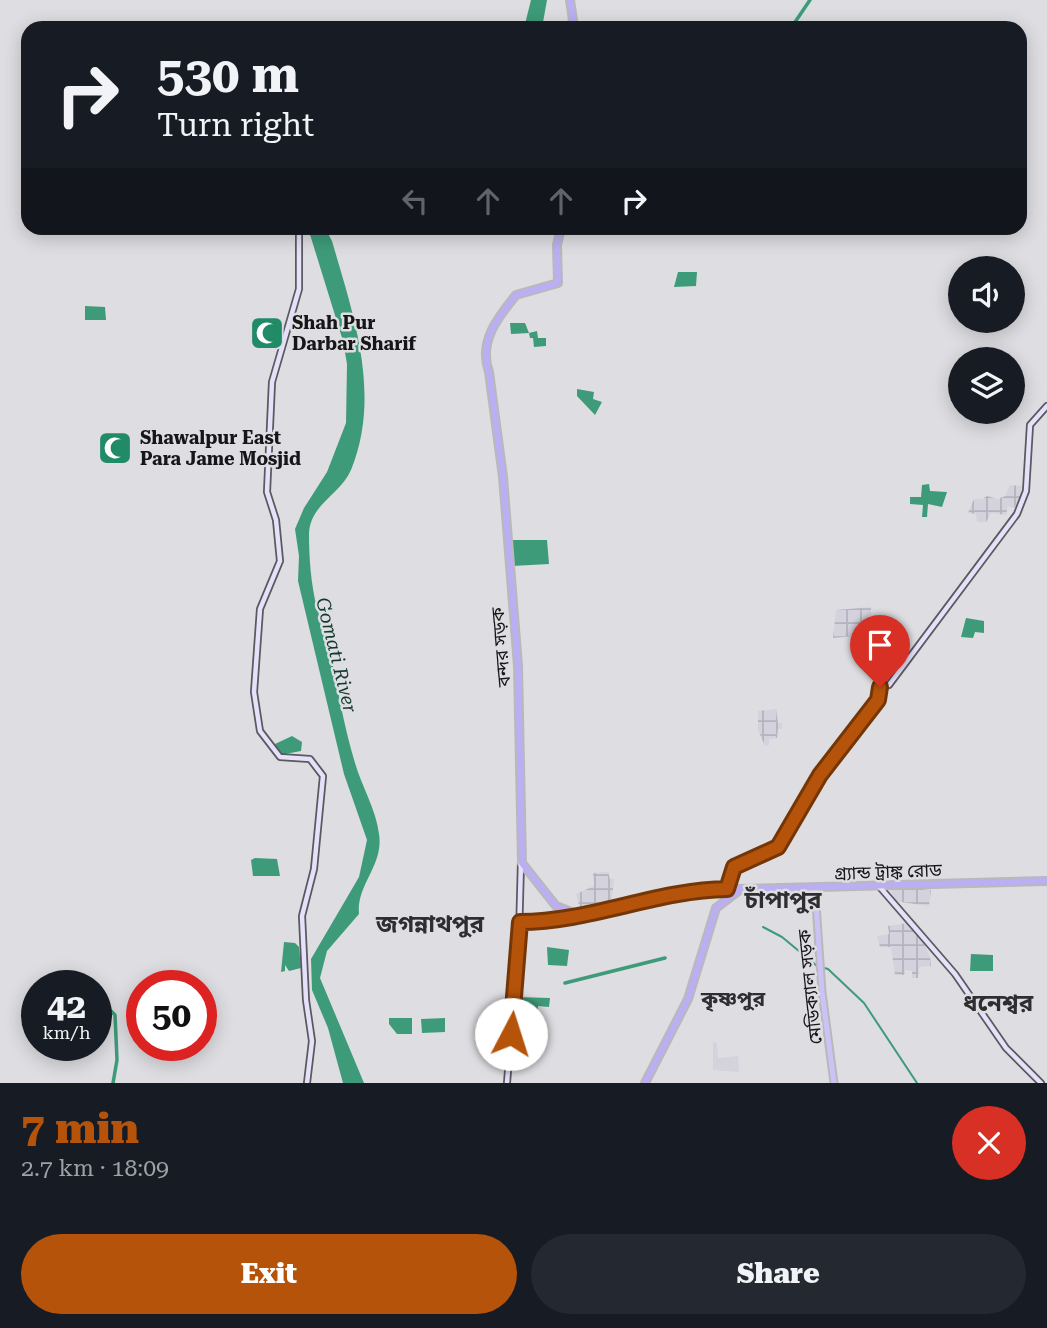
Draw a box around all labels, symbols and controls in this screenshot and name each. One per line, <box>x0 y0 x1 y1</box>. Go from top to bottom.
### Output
text: 530 m <box>157 47 299 104</box>
icon: right <box>42 49 133 140</box>
text: Turn right <box>157 106 314 144</box>
icon: left <box>396 182 434 220</box>
icon: ahead <box>469 182 507 220</box>
icon: ahead <box>542 182 580 220</box>
icon: right <box>615 182 653 220</box>
map controls <box>948 256 1025 424</box>
button: sound <box>948 256 1025 333</box>
place label: Shah Pur Darbar Sharif <box>292 312 417 354</box>
mosque icon: Shah Pur Darbar Sharif <box>248 314 286 352</box>
button: layers <box>948 347 1025 424</box>
place label: Shawalpur East Para Jame Mosjid <box>140 427 301 469</box>
mosque icon: Shawalpur East Para Jame Mosjid <box>96 429 134 467</box>
water label: Gomati River <box>311 595 362 715</box>
street label: বন্দর সড়ক <box>487 606 515 689</box>
pin <box>850 615 910 687</box>
icon: arrive <box>861 626 899 664</box>
street label: গ্র্যান্ড ট্রাঙ্ক রোড <box>834 859 942 884</box>
district label: চাঁপাপুর <box>744 886 822 914</box>
district label: জগন্নাথপুর <box>375 910 485 938</box>
street label: মেডিক্যাল সড়ক <box>793 928 826 1046</box>
speed limit sign: 50 <box>126 970 217 1061</box>
text: 42 <box>47 986 86 1027</box>
district label: কৃষ্ণপুর <box>700 987 765 1012</box>
district label: ধনেশ্বর <box>963 989 1034 1017</box>
position arrow <box>474 997 548 1071</box>
text: km/h <box>42 1022 91 1043</box>
text: 7 min <box>21 1104 139 1153</box>
button: close <box>952 1106 1026 1180</box>
text: 2.7 km · 18:09 <box>21 1155 169 1182</box>
button: Exit <box>21 1234 517 1314</box>
button: Share <box>531 1234 1026 1314</box>

